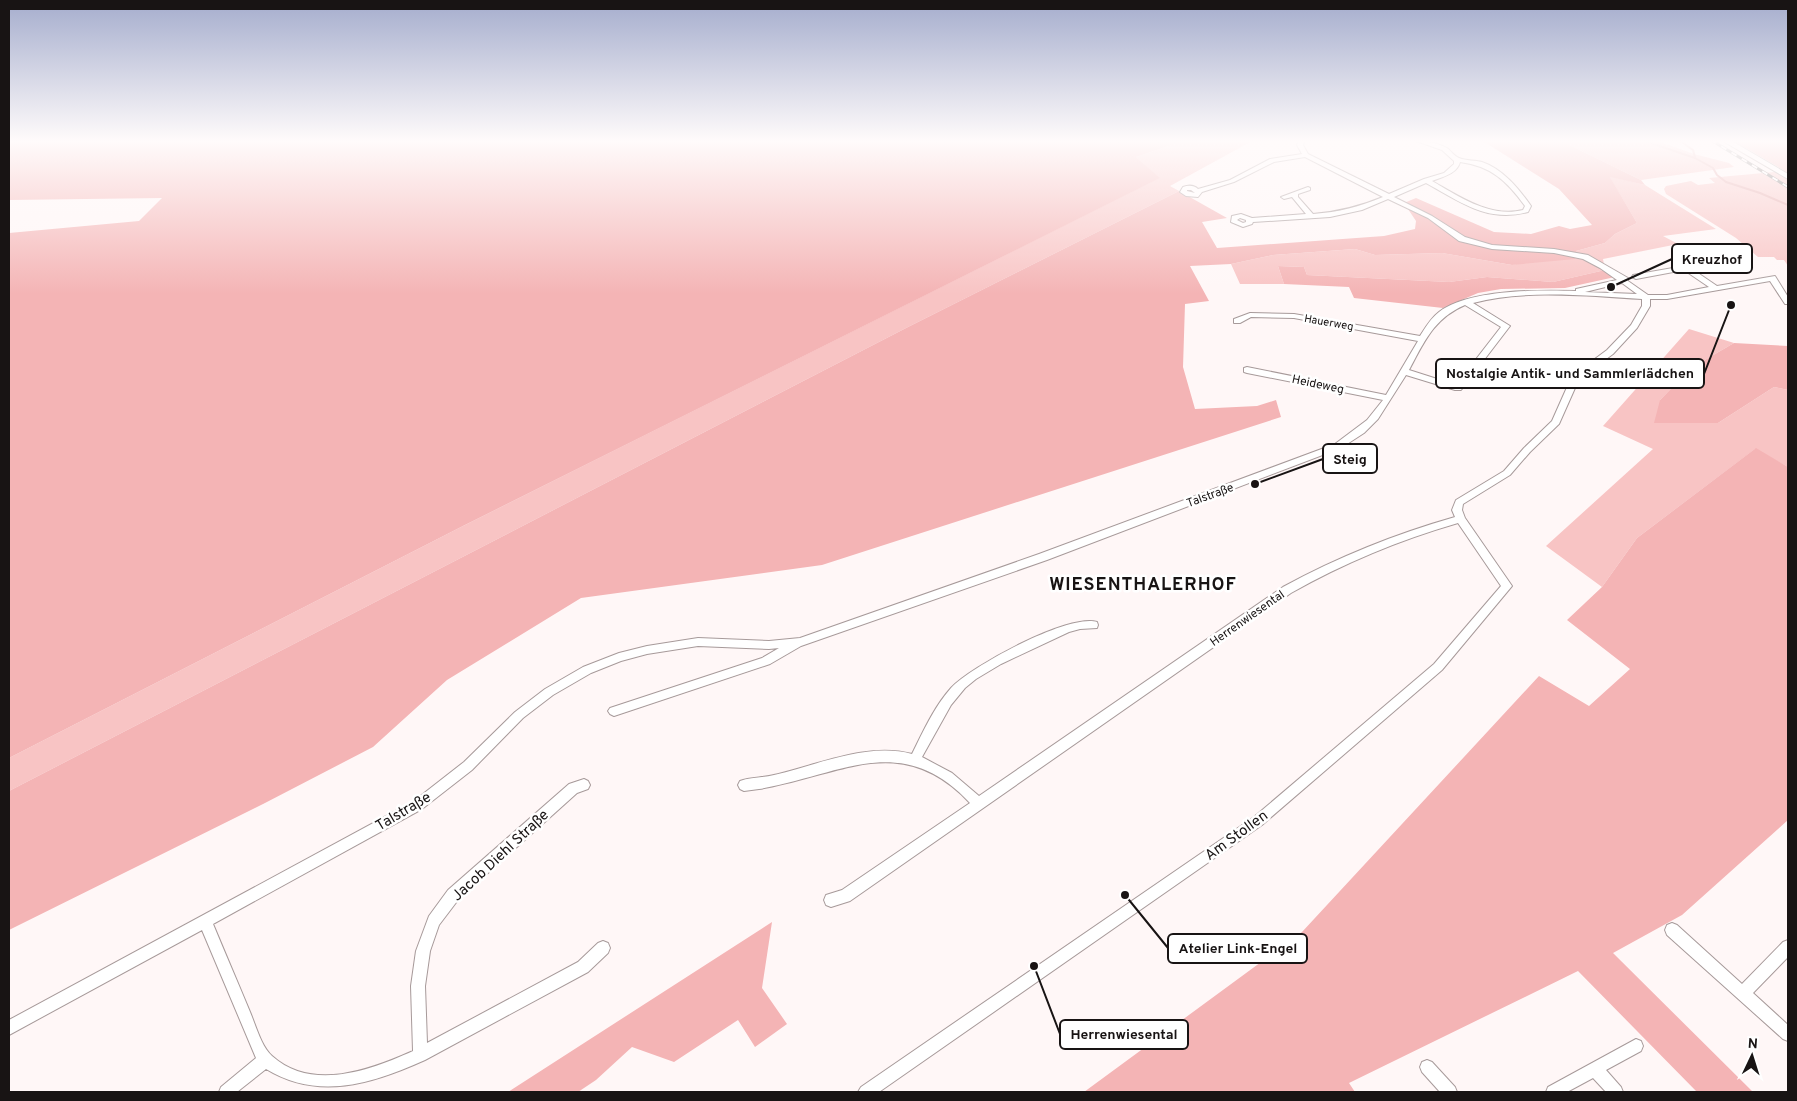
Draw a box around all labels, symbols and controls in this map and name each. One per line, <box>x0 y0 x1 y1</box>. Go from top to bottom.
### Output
callout: Kreuzhof <box>1672 244 1752 273</box>
text: Kreuzhof <box>1682 252 1742 269</box>
street label: Hauerweg <box>1303 312 1355 334</box>
callout: Nostalgie Antik- und Sammlerlädchen <box>1436 359 1704 388</box>
text: Nostalgie Antik- und Sammlerlädchen <box>1446 366 1694 383</box>
street label: Heideweg <box>1290 372 1345 398</box>
callout: Steig <box>1323 444 1377 473</box>
text: Steig <box>1333 452 1367 469</box>
street label: Talstraße <box>1185 480 1236 512</box>
district label: WIESENTHALERHOF <box>1049 574 1237 597</box>
street label: Herrenwiesental <box>1207 587 1288 651</box>
street label: Talstraße <box>373 788 435 836</box>
street label: Jacob Diehl Straße <box>448 806 554 906</box>
street label: Am Stollen <box>1201 807 1272 866</box>
callout: Atelier Link-Engel <box>1168 934 1307 963</box>
text: Atelier Link-Engel <box>1179 941 1297 958</box>
callout: Herrenwiesental <box>1060 1020 1188 1049</box>
text: Herrenwiesental <box>1070 1027 1178 1044</box>
north arrow <box>1727 1031 1777 1081</box>
text: N <box>1747 1036 1758 1053</box>

